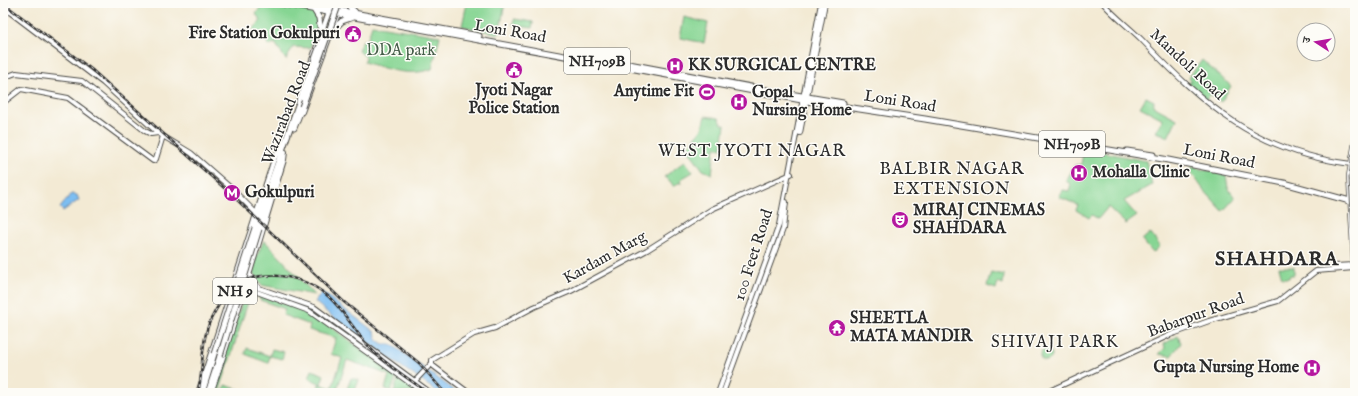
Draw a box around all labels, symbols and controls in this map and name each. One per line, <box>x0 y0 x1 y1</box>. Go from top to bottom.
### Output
street label: Loni Road <box>473 16 548 48</box>
north arrow <box>1296 22 1336 62</box>
place label: Fire Station Gokulpuri <box>188 24 341 44</box>
public building icon: Fire Station Gokulpuri <box>343 24 363 44</box>
street label: Mandoli Road <box>1145 25 1229 105</box>
text: उ <box>1300 35 1315 45</box>
park label: DDA park <box>366 41 436 61</box>
road number: NH709B <box>564 48 630 74</box>
hospital icon: KK SURGICAL CENTRE <box>665 56 685 76</box>
place label: KK SURGICAL CENTRE <box>688 56 876 76</box>
street label: Wazirabad Road <box>258 58 316 168</box>
public building icon: Jyoti Nagar Police Station <box>504 60 524 80</box>
place label: Jyoti Nagar Police Station <box>468 81 560 119</box>
place label: Anytime Fit <box>613 82 695 102</box>
sports icon: Anytime Fit <box>697 82 717 102</box>
place label: Gopal Nursing Home <box>751 83 853 121</box>
street label: Loni Road <box>863 86 938 118</box>
hospital icon: Gopal Nursing Home <box>729 92 749 112</box>
road number: NH709B <box>1039 131 1105 157</box>
street label: Loni Road <box>1181 140 1257 174</box>
district label: WEST JYOTI NAGAR <box>658 141 846 162</box>
district label: BALBIR NAGAR EXTENSION <box>879 159 1025 200</box>
hospital icon: Mohalla Clinic <box>1069 163 1089 183</box>
place label: Mohalla Clinic <box>1092 163 1190 183</box>
metro station icon: Gokulpuri <box>222 183 242 203</box>
place label: Gokulpuri <box>245 183 315 203</box>
place label: MIRAJ CINEMAS SHAHDARA <box>913 201 1045 239</box>
street label: 100 Feet Road <box>730 206 778 303</box>
theatre icon: MIRAJ CINEMAS SHAHDARA <box>890 210 910 230</box>
street label: Kardam Marg <box>560 227 650 289</box>
district label: SHAHDARA <box>1215 247 1339 272</box>
road number: NH 9 <box>213 278 257 304</box>
street label: Babarpur Road <box>1145 289 1247 343</box>
place label: SHEETLA MATA MANDIR <box>850 309 973 347</box>
temple icon: SHEETLA MATA MANDIR <box>827 318 847 338</box>
district label: SHIVAJI PARK <box>991 332 1119 353</box>
place label: Gupta Nursing Home <box>1153 358 1300 378</box>
hospital icon: Gupta Nursing Home <box>1302 358 1322 378</box>

